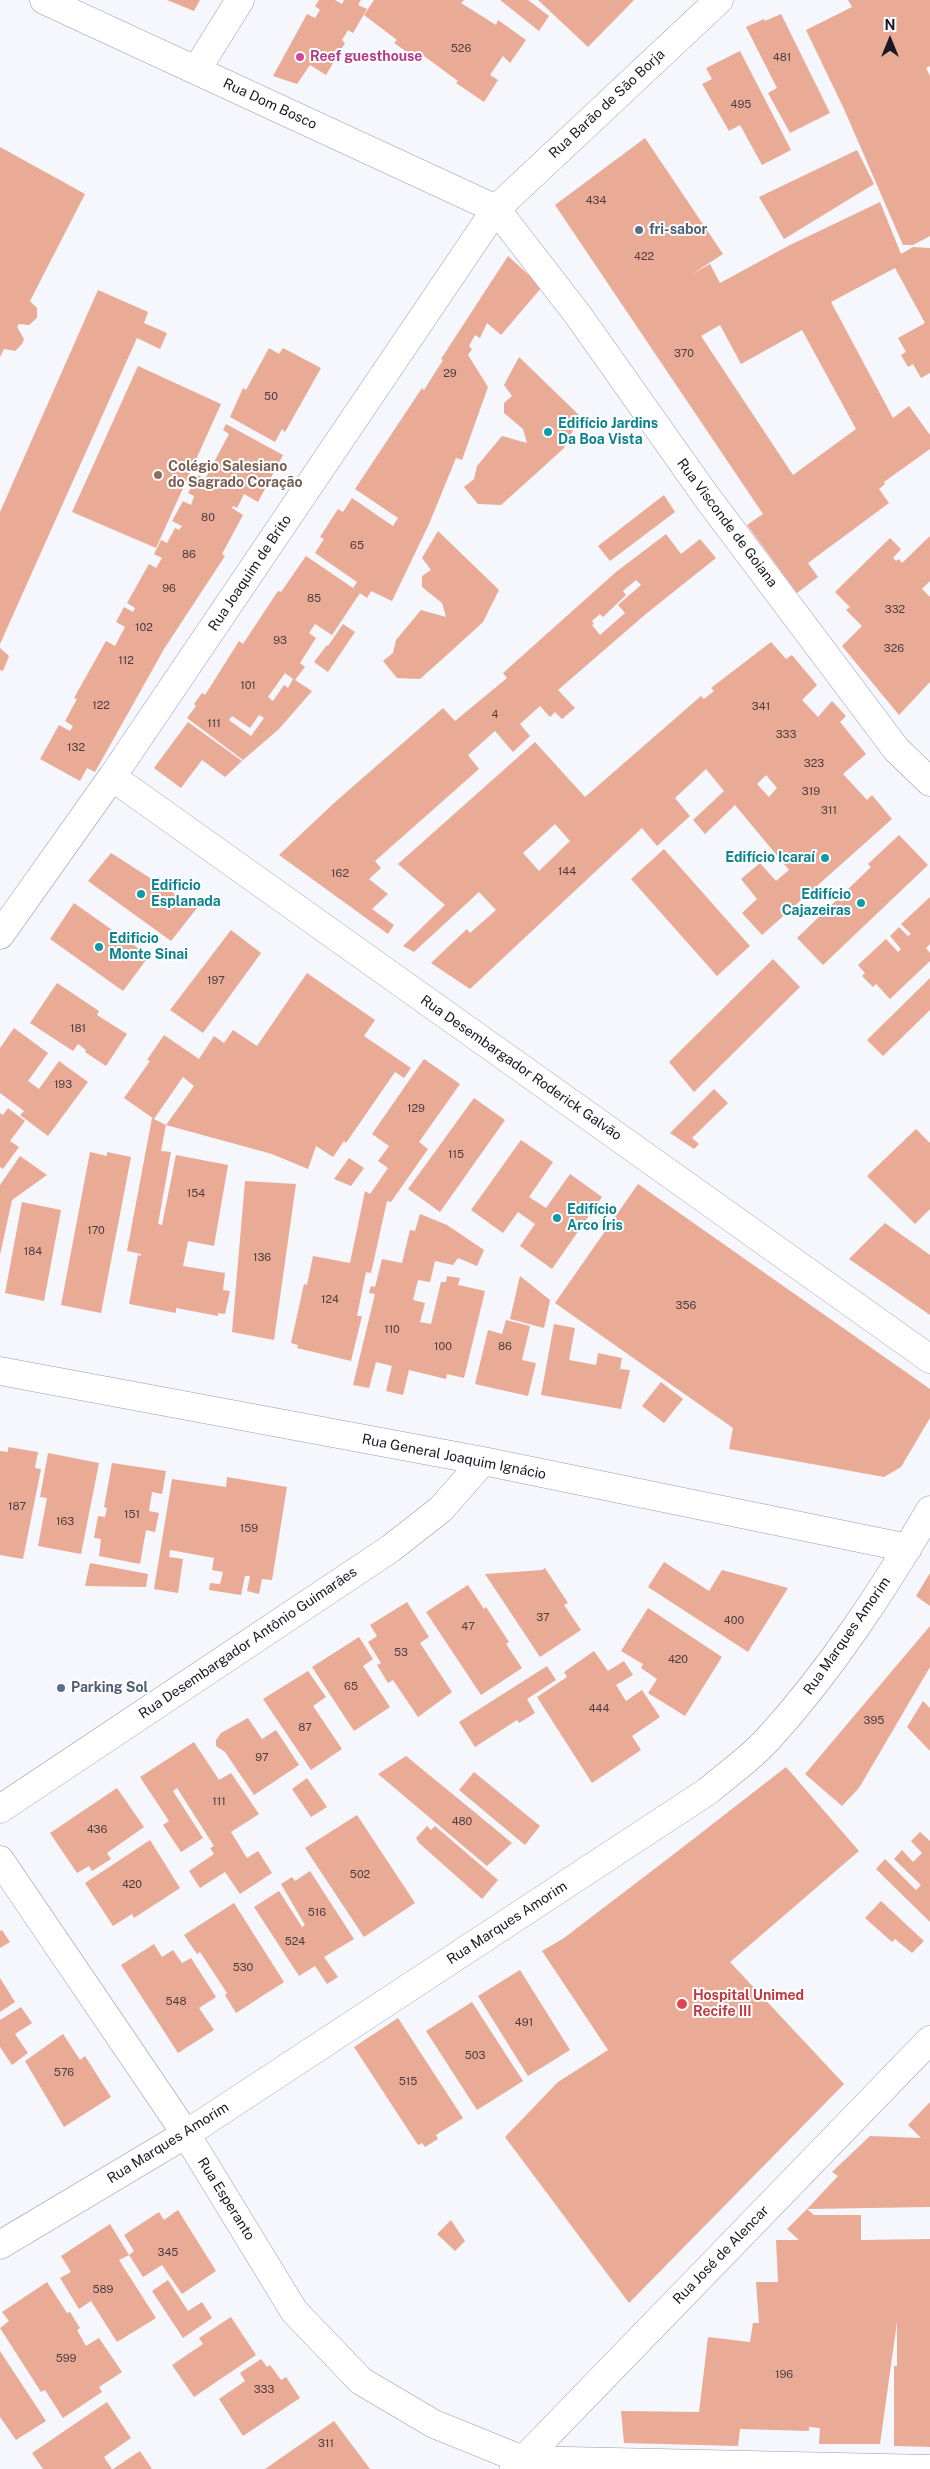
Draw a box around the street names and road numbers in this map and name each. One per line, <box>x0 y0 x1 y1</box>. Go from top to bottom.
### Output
street label: Rua Barão de São Borja <box>546 46 668 162</box>
street label: Rua Dom Bosco <box>220 75 320 133</box>
street label: Rua Visconde de Goiana <box>673 455 781 591</box>
street label: Rua Joaquim de Brito <box>205 512 295 634</box>
street label: Rua Desembargador Roderick Galvão <box>417 992 625 1144</box>
street label: Rua General Joaquim Ignácio <box>360 1431 548 1483</box>
street label: Rua Desembargador Antônio Guimarães <box>136 1563 360 1723</box>
street label: Rua Marques Amorim <box>800 1574 894 1698</box>
street label: Rua Marques Amorim <box>444 1878 570 1968</box>
street label: Rua Marques Amorim <box>104 2099 232 2187</box>
street label: Rua Esperanto <box>194 2155 258 2243</box>
street label: Rua José de Alencar <box>670 2202 772 2308</box>

